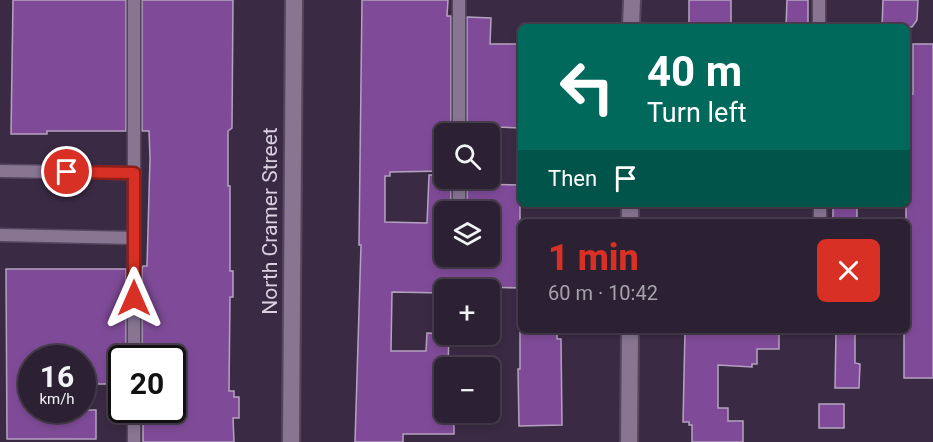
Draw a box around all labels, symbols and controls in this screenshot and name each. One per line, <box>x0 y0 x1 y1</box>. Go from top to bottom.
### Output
text: 40 m <box>647 47 742 96</box>
icon: left <box>548 48 626 126</box>
text: Turn left <box>647 97 747 129</box>
map controls <box>434 123 500 423</box>
button: search <box>434 123 500 189</box>
street label: North Cramer Street <box>258 127 282 315</box>
pin <box>41 146 92 197</box>
icon: arrive <box>50 155 83 188</box>
icon: arrive <box>609 162 642 195</box>
text: Then <box>548 166 597 191</box>
button: layers <box>434 201 500 267</box>
text: 1 min <box>548 237 639 279</box>
button: close <box>817 239 880 302</box>
position arrow <box>102 266 166 330</box>
button: + <box>434 279 500 345</box>
text: 60 m · 10:42 <box>548 281 658 305</box>
speed limit sign: 20 <box>108 345 186 423</box>
button: − <box>434 357 500 423</box>
text: 16 <box>40 359 74 394</box>
text: km/h <box>39 390 75 408</box>

